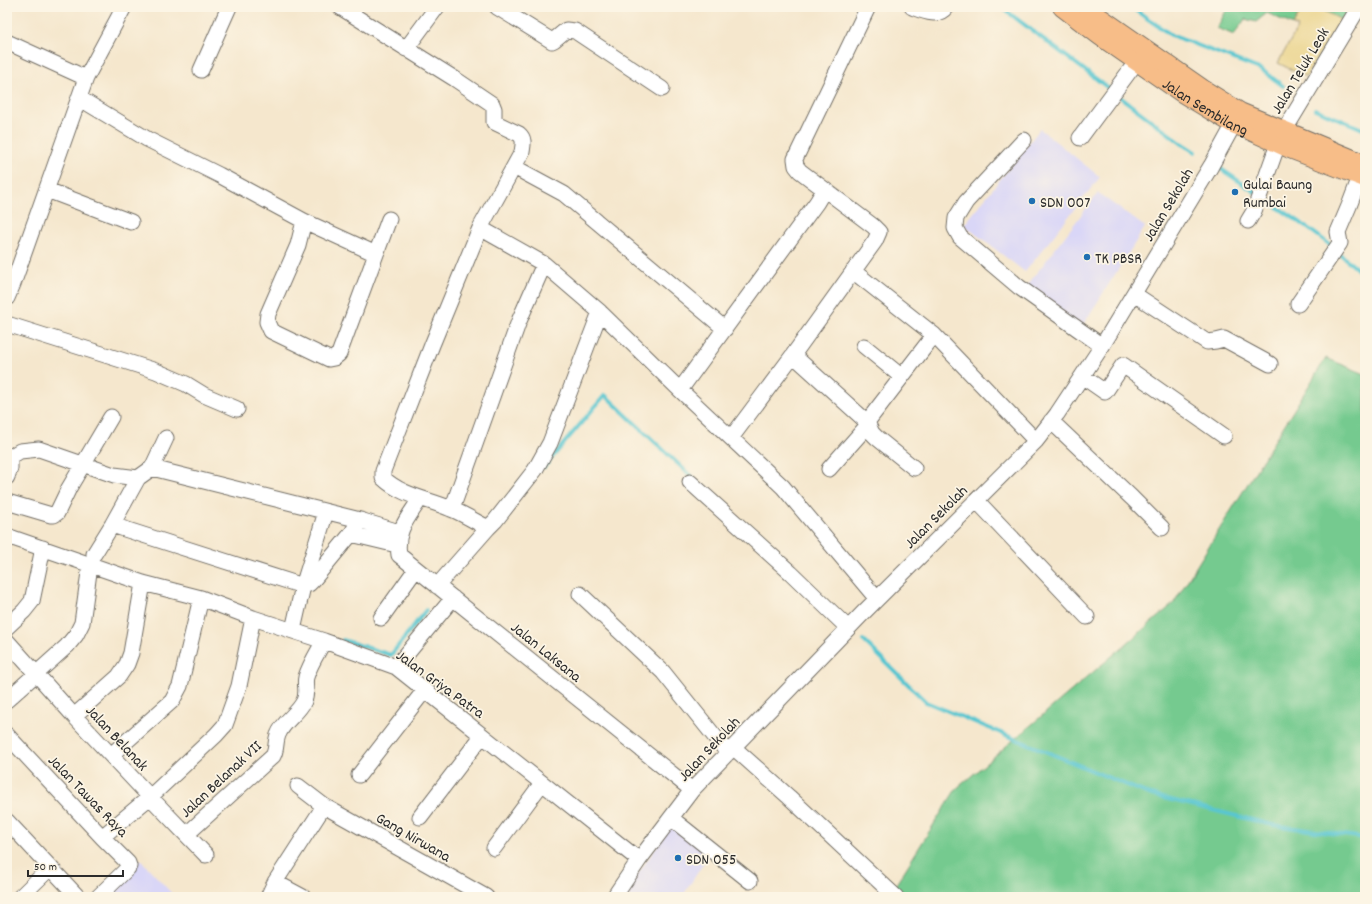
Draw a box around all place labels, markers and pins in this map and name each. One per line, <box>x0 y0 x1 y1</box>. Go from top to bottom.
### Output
place label: Gulai Baung Rumbai <box>1243 174 1312 215</box>
marker: Gulai Baung Rumbai <box>1230 187 1240 197</box>
place label: SDN 007 <box>1040 192 1090 215</box>
marker: SDN 007 <box>1027 196 1037 206</box>
place label: TK PBSR <box>1095 248 1142 271</box>
marker: TK PBSR <box>1082 252 1092 262</box>
place label: SDN 055 <box>686 849 736 872</box>
marker: SDN 055 <box>673 853 683 863</box>

